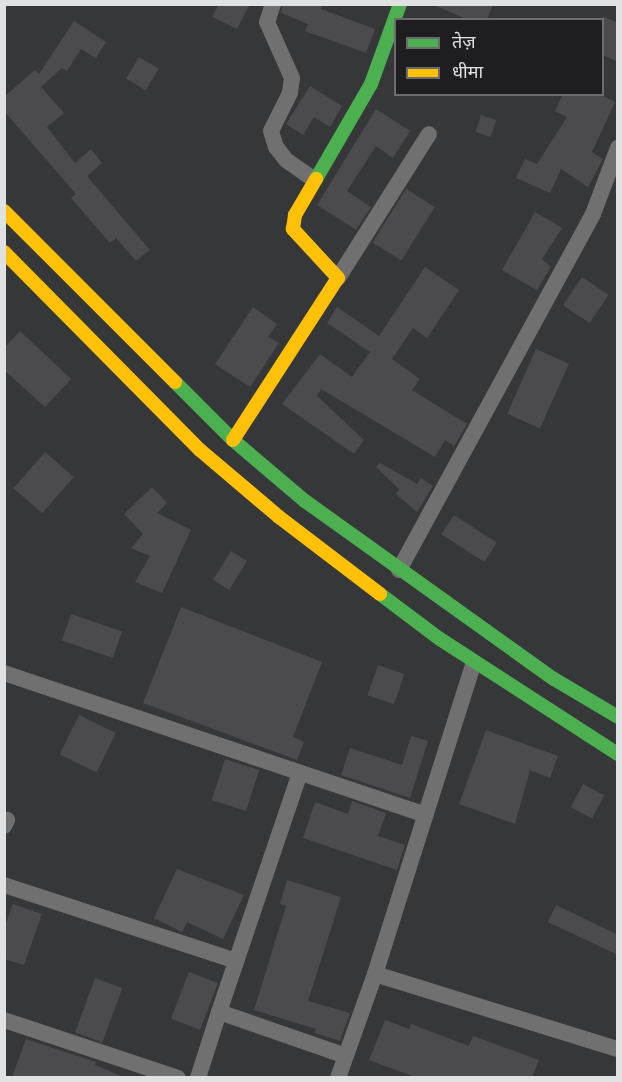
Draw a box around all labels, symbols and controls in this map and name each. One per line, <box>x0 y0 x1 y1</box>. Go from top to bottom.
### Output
legend <box>394 18 604 96</box>
text: तेज़ <box>452 31 476 53</box>
text: धीमा <box>452 61 483 83</box>

